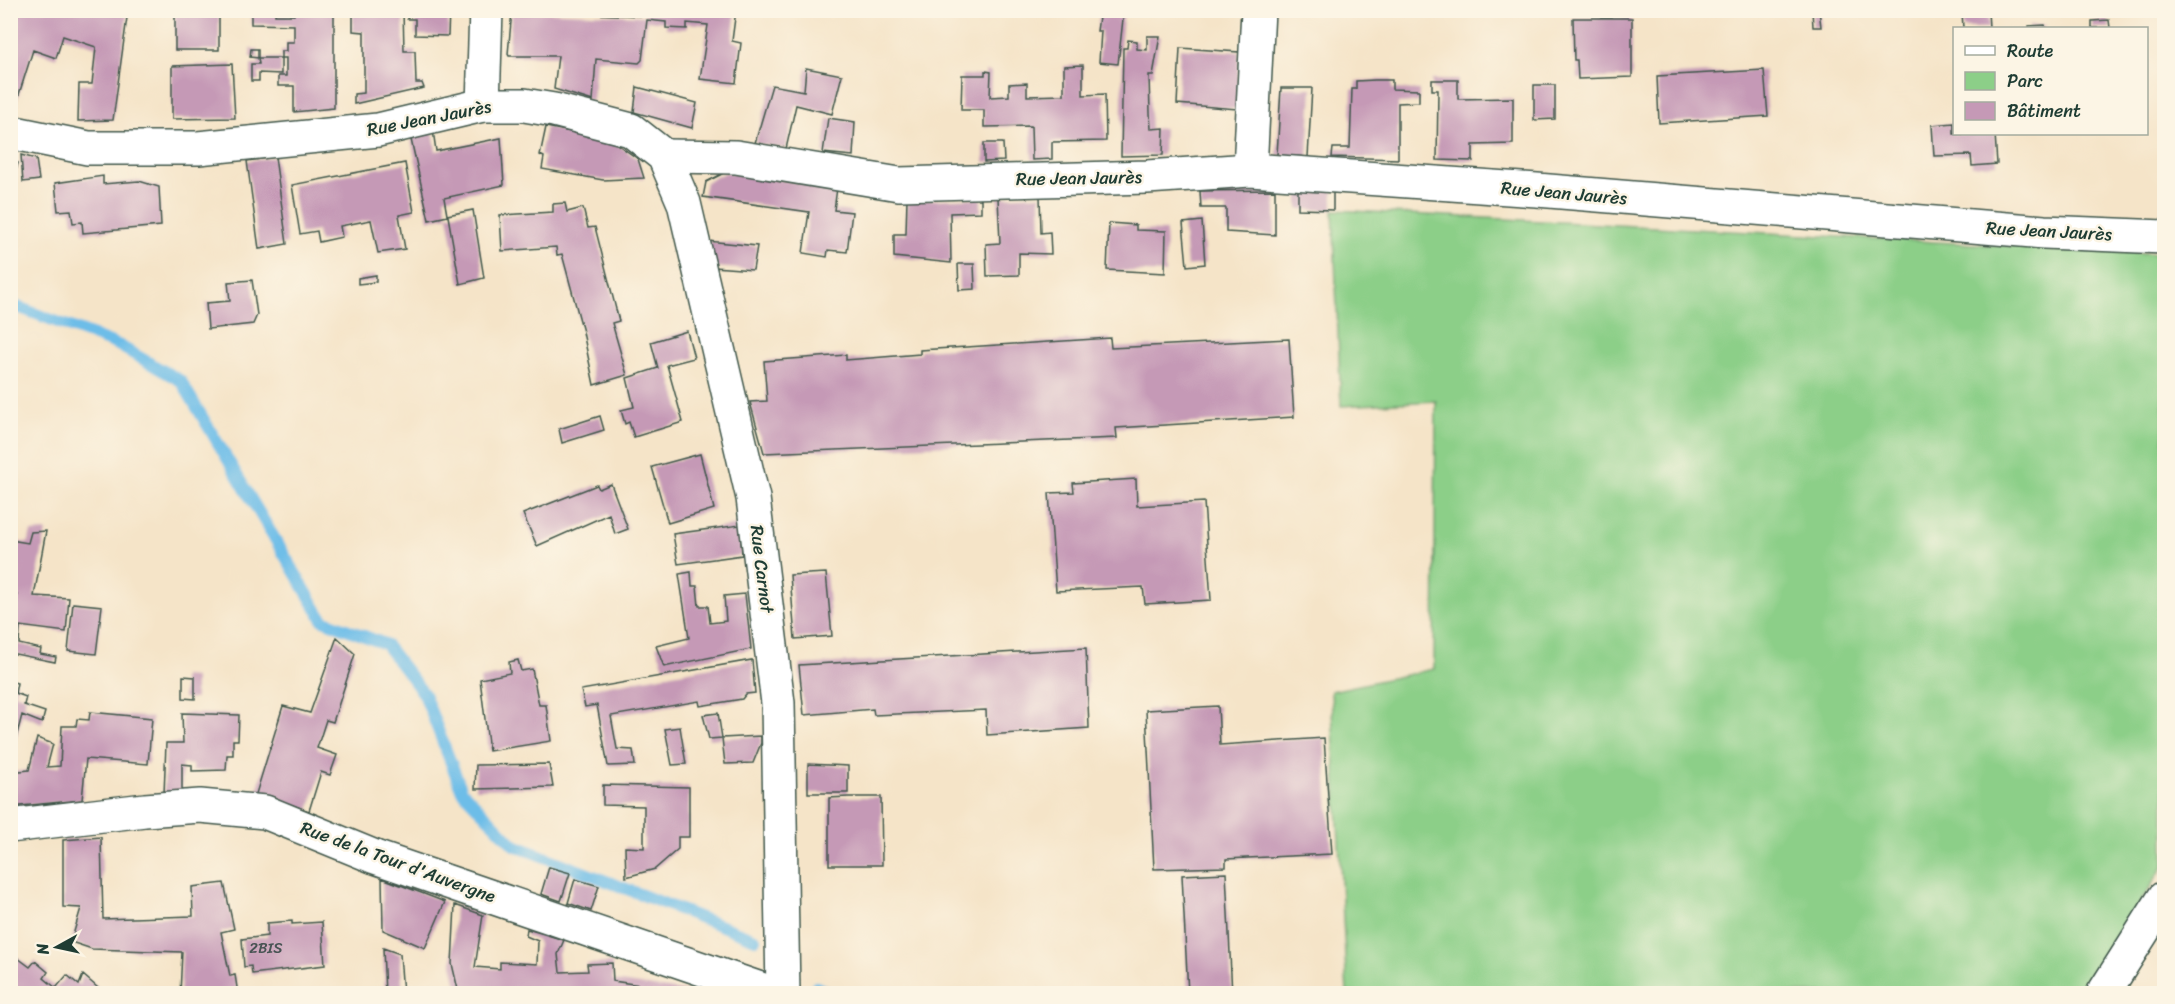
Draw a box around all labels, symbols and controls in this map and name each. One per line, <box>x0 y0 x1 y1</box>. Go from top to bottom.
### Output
legend <box>1953 27 2148 135</box>
text: Route <box>2007 35 2054 67</box>
text: Parc <box>2007 65 2043 97</box>
street label: Rue Jean Jaurès <box>364 90 495 146</box>
text: Bâtiment <box>2007 95 2081 127</box>
street label: Rue Jean Jaurès <box>1016 161 1143 195</box>
street label: Rue Jean Jaurès <box>1500 172 1629 214</box>
street label: Rue Jean Jaurès <box>1985 212 2113 250</box>
street label: Rue Carnot <box>741 523 783 615</box>
street label: Rue de la Tour d'Auvergne <box>296 812 500 912</box>
north arrow <box>27 917 87 977</box>
house number: 2BIS <box>249 935 283 961</box>
text: N <box>27 941 58 958</box>

